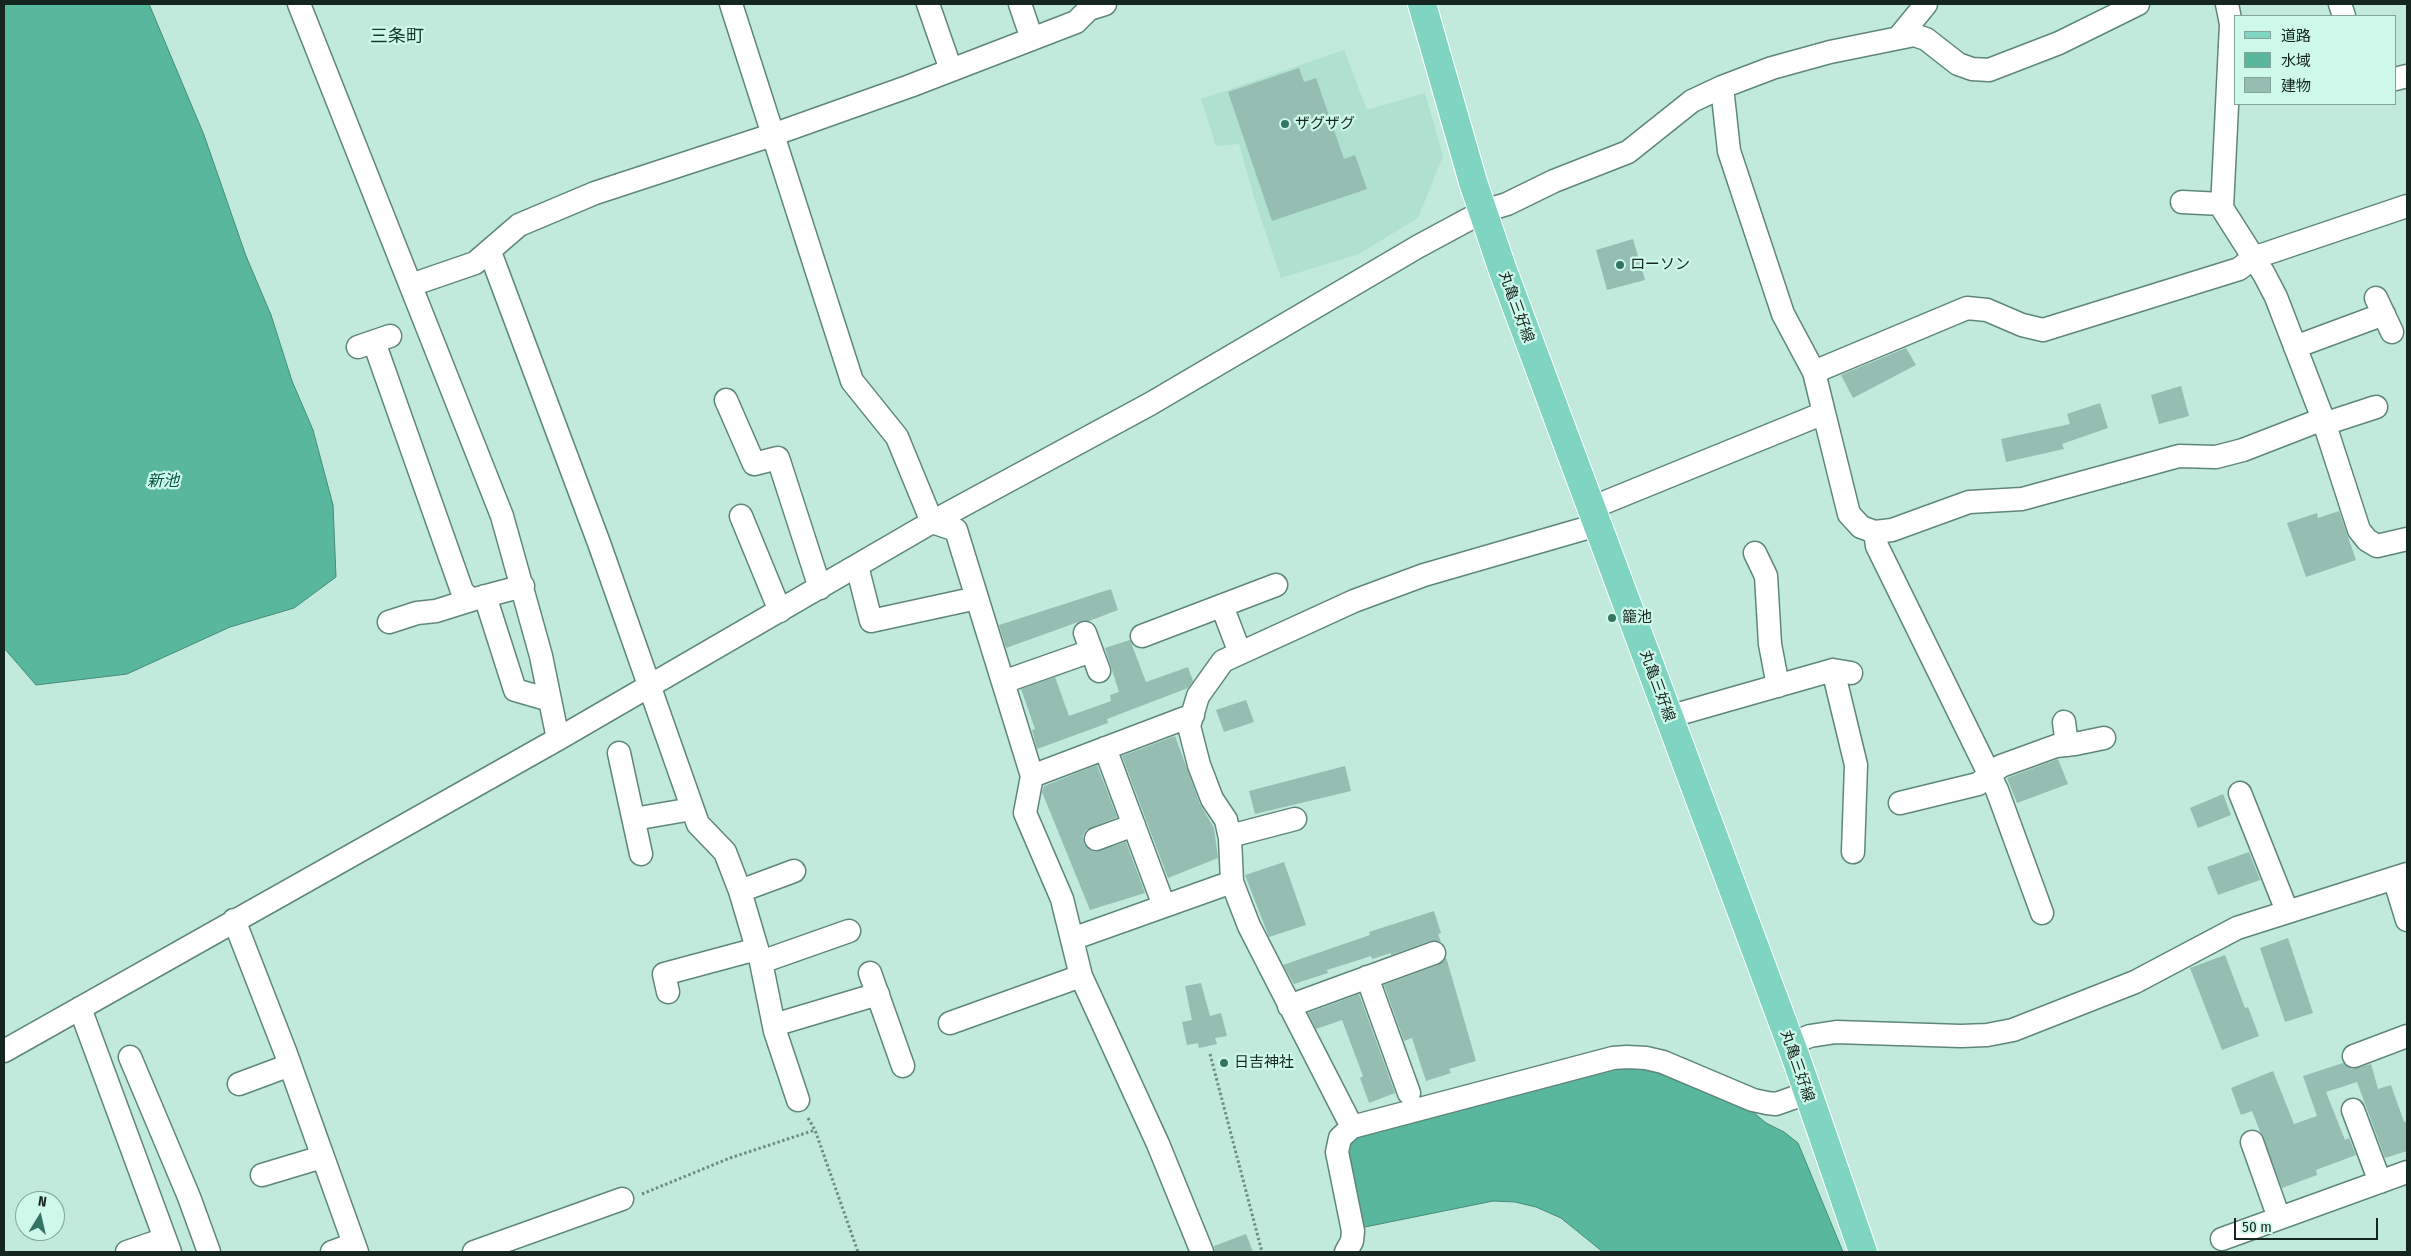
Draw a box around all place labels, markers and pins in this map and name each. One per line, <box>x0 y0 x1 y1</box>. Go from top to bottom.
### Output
place label: ザグザグ <box>1295 115 1355 133</box>
marker: ザグザグ <box>1279 118 1291 130</box>
place label: ローソン <box>1630 256 1690 274</box>
marker: ローソン <box>1614 259 1626 271</box>
place label: 籠池 <box>1622 609 1652 627</box>
marker: 籠池 <box>1606 612 1618 624</box>
place label: 日吉神社 <box>1234 1054 1294 1072</box>
marker: 日吉神社 <box>1218 1057 1230 1069</box>

